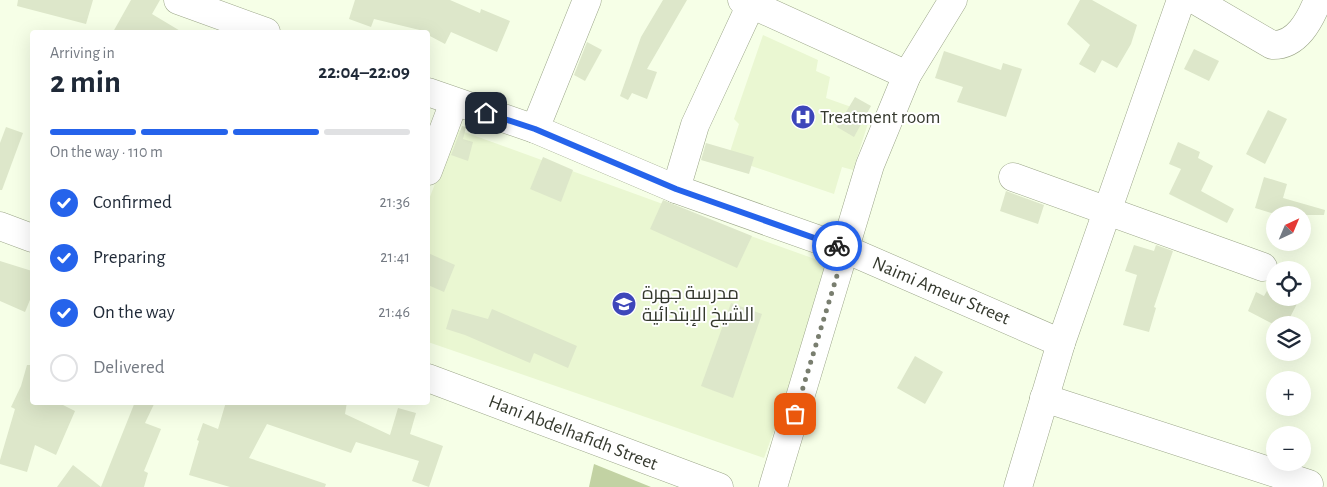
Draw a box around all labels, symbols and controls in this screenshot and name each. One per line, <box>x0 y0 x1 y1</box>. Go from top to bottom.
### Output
text: Arriving in <box>50 45 115 61</box>
text: 22:04–22:09 <box>318 63 410 82</box>
text: 2 min <box>50 66 121 98</box>
pin <box>465 92 507 134</box>
icon: home <box>472 99 500 127</box>
hospital icon: Treatment room <box>790 104 816 130</box>
place label: Treatment room <box>820 108 941 127</box>
text: On the way · 110 m <box>50 144 163 160</box>
icon: check <box>50 189 78 217</box>
text: Confirmed <box>93 193 172 212</box>
text: 21:36 <box>379 194 410 210</box>
north arrow <box>1266 206 1311 251</box>
map controls <box>1266 206 1311 471</box>
courier <box>812 221 862 271</box>
icon: bike <box>823 232 851 260</box>
icon: check <box>50 244 78 272</box>
text: Preparing <box>93 248 166 267</box>
text: 21:41 <box>380 249 410 265</box>
street label: Naimi Ameur Street <box>870 254 1012 328</box>
button: locate <box>1266 261 1311 306</box>
place label: مدرسة جهرة الشيخ الإبتدائية <box>642 284 754 328</box>
school or university icon: مدرسة جهرة الشيخ الإبتدائية <box>611 291 637 317</box>
icon: check <box>50 299 78 327</box>
text: On the way <box>93 303 175 322</box>
text: 21:46 <box>378 304 410 320</box>
button: layers <box>1266 316 1311 361</box>
text: Delivered <box>93 358 165 377</box>
button: + <box>1266 371 1311 416</box>
street label: Hani Abdelhafidh Street <box>486 392 660 474</box>
pin <box>774 393 816 435</box>
icon: bag <box>781 400 809 428</box>
button: − <box>1266 426 1311 471</box>

